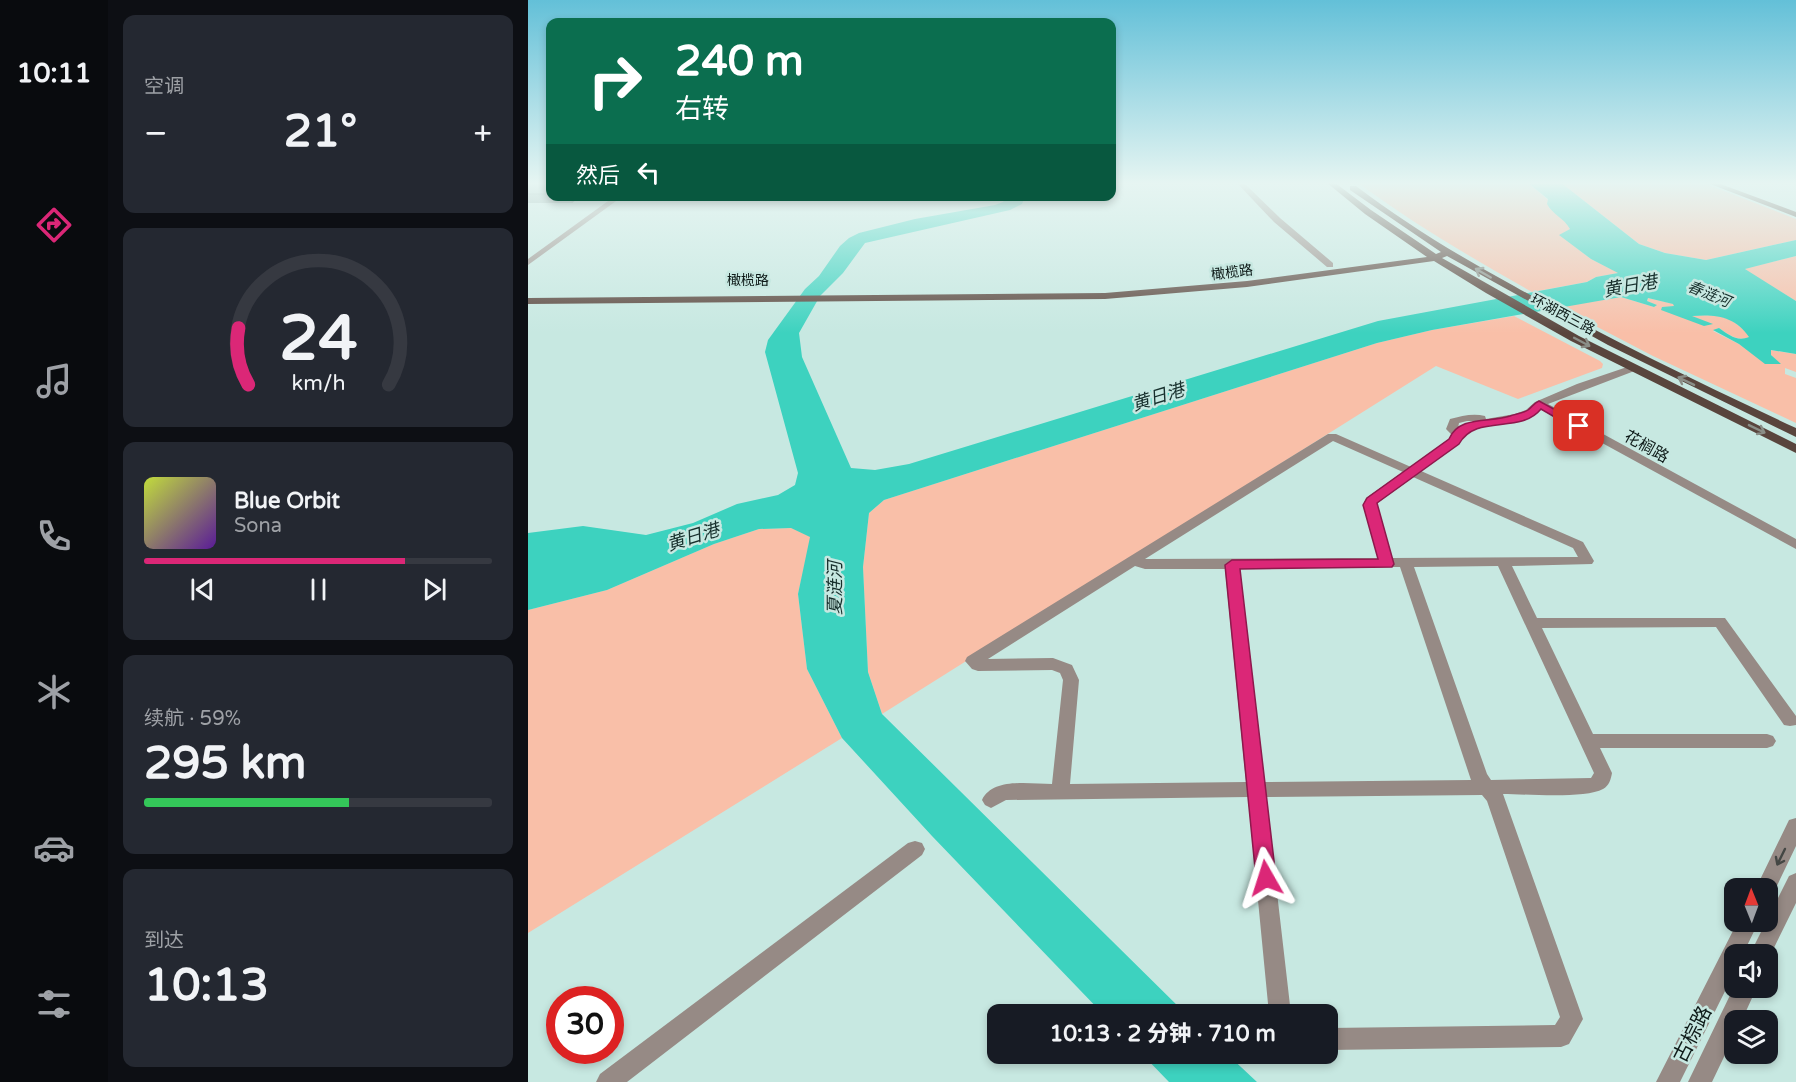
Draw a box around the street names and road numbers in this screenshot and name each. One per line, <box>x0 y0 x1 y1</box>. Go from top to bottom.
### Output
street label: 橄榄路 <box>1210 262 1254 283</box>
street label: 橄榄路 <box>727 272 769 289</box>
street label: 环湖西三路 <box>1528 291 1598 338</box>
street label: 花榈路 <box>1621 426 1672 467</box>
street label: 古棕路 <box>1669 1002 1717 1067</box>

